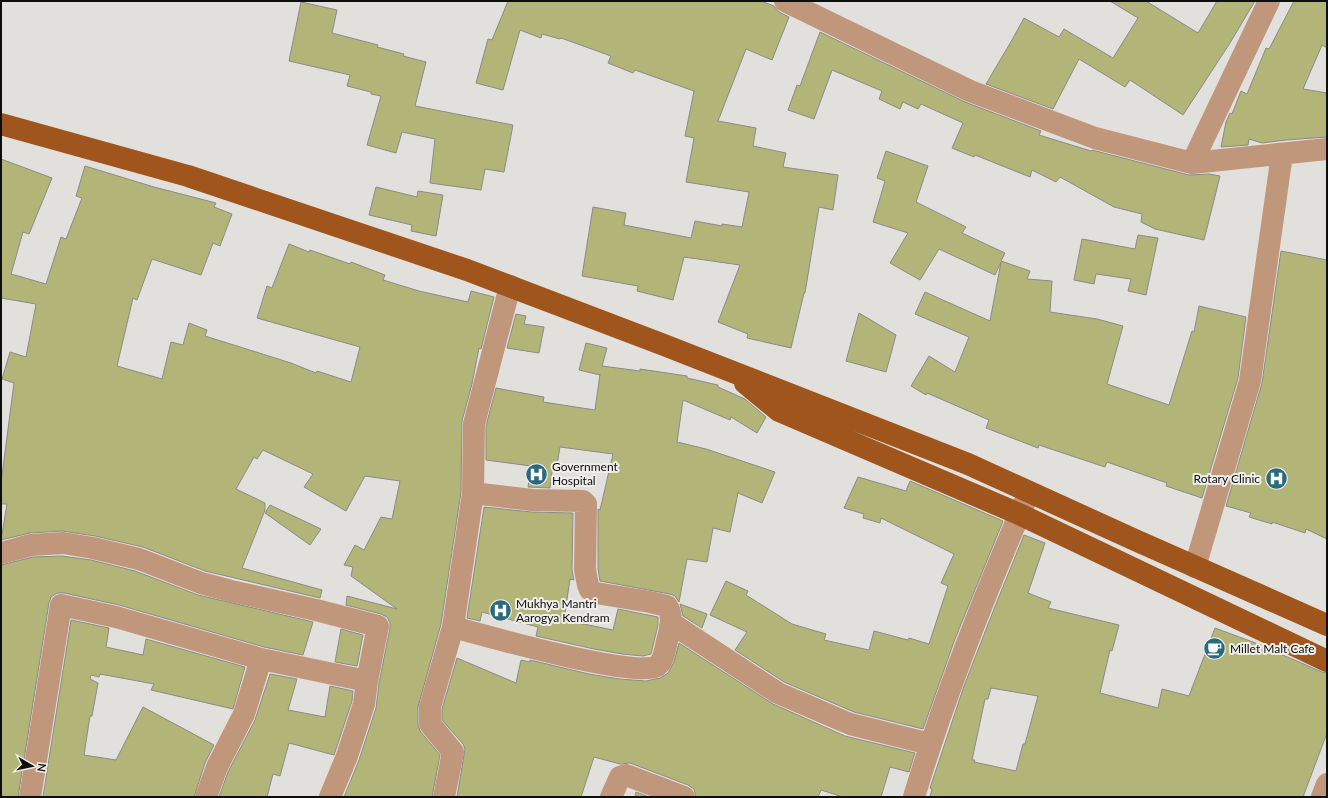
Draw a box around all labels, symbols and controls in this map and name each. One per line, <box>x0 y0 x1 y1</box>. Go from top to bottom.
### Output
place label: Government Hospital <box>552 459 619 488</box>
hospital icon: Government Hospital <box>523 461 549 487</box>
hospital icon: Rotary Clinic <box>1263 466 1289 492</box>
place label: Rotary Clinic <box>1194 471 1260 486</box>
place label: Mukhya Mantri Aarogya Kendram <box>516 596 610 625</box>
hospital icon: Mukhya Mantri Aarogya Kendram <box>488 598 514 624</box>
cafe icon: Millet Malt Cafe <box>1202 636 1228 662</box>
place label: Millet Malt Cafe <box>1230 641 1315 656</box>
north arrow <box>12 746 52 786</box>
text: N <box>35 762 49 773</box>

